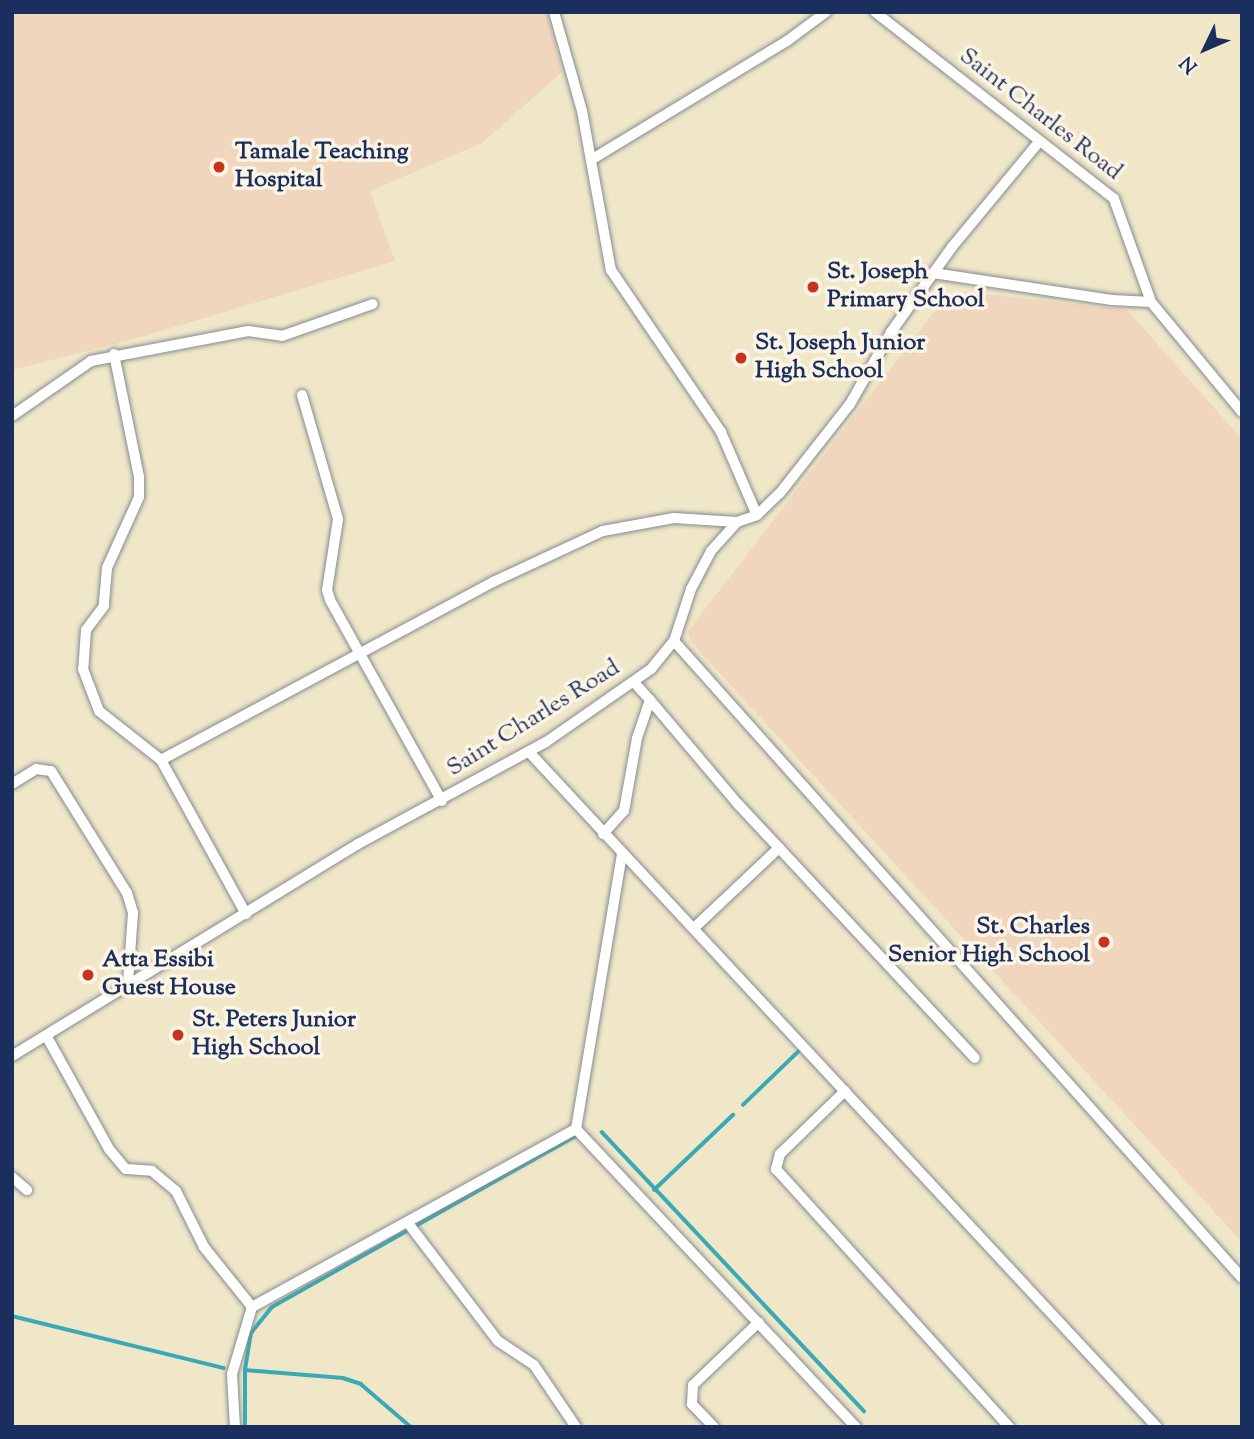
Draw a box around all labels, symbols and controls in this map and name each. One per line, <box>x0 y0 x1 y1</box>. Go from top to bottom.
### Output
north arrow <box>1170 14 1240 84</box>
street label: Saint Charles Road <box>953 43 1127 187</box>
text: N <box>1175 49 1205 79</box>
place label: Tamale Teaching Hospital <box>235 139 408 195</box>
marker: Tamale Teaching Hospital <box>209 157 229 177</box>
place label: St. Joseph Primary School <box>827 259 984 315</box>
marker: St. Joseph Primary School <box>805 279 821 295</box>
place label: St. Joseph Junior High School <box>755 330 925 386</box>
marker: St. Joseph Junior High School <box>733 350 749 366</box>
street label: Saint Charles Road <box>442 654 626 784</box>
place label: St. Charles Senior High School <box>888 914 1090 970</box>
marker: St. Charles Senior High School <box>1096 934 1112 950</box>
place label: Atta Essibi Guest House <box>102 947 236 1003</box>
marker: Atta Essibi Guest House <box>80 967 96 983</box>
place label: St. Peters Junior High School <box>192 1007 356 1063</box>
marker: St. Peters Junior High School <box>170 1027 186 1043</box>

